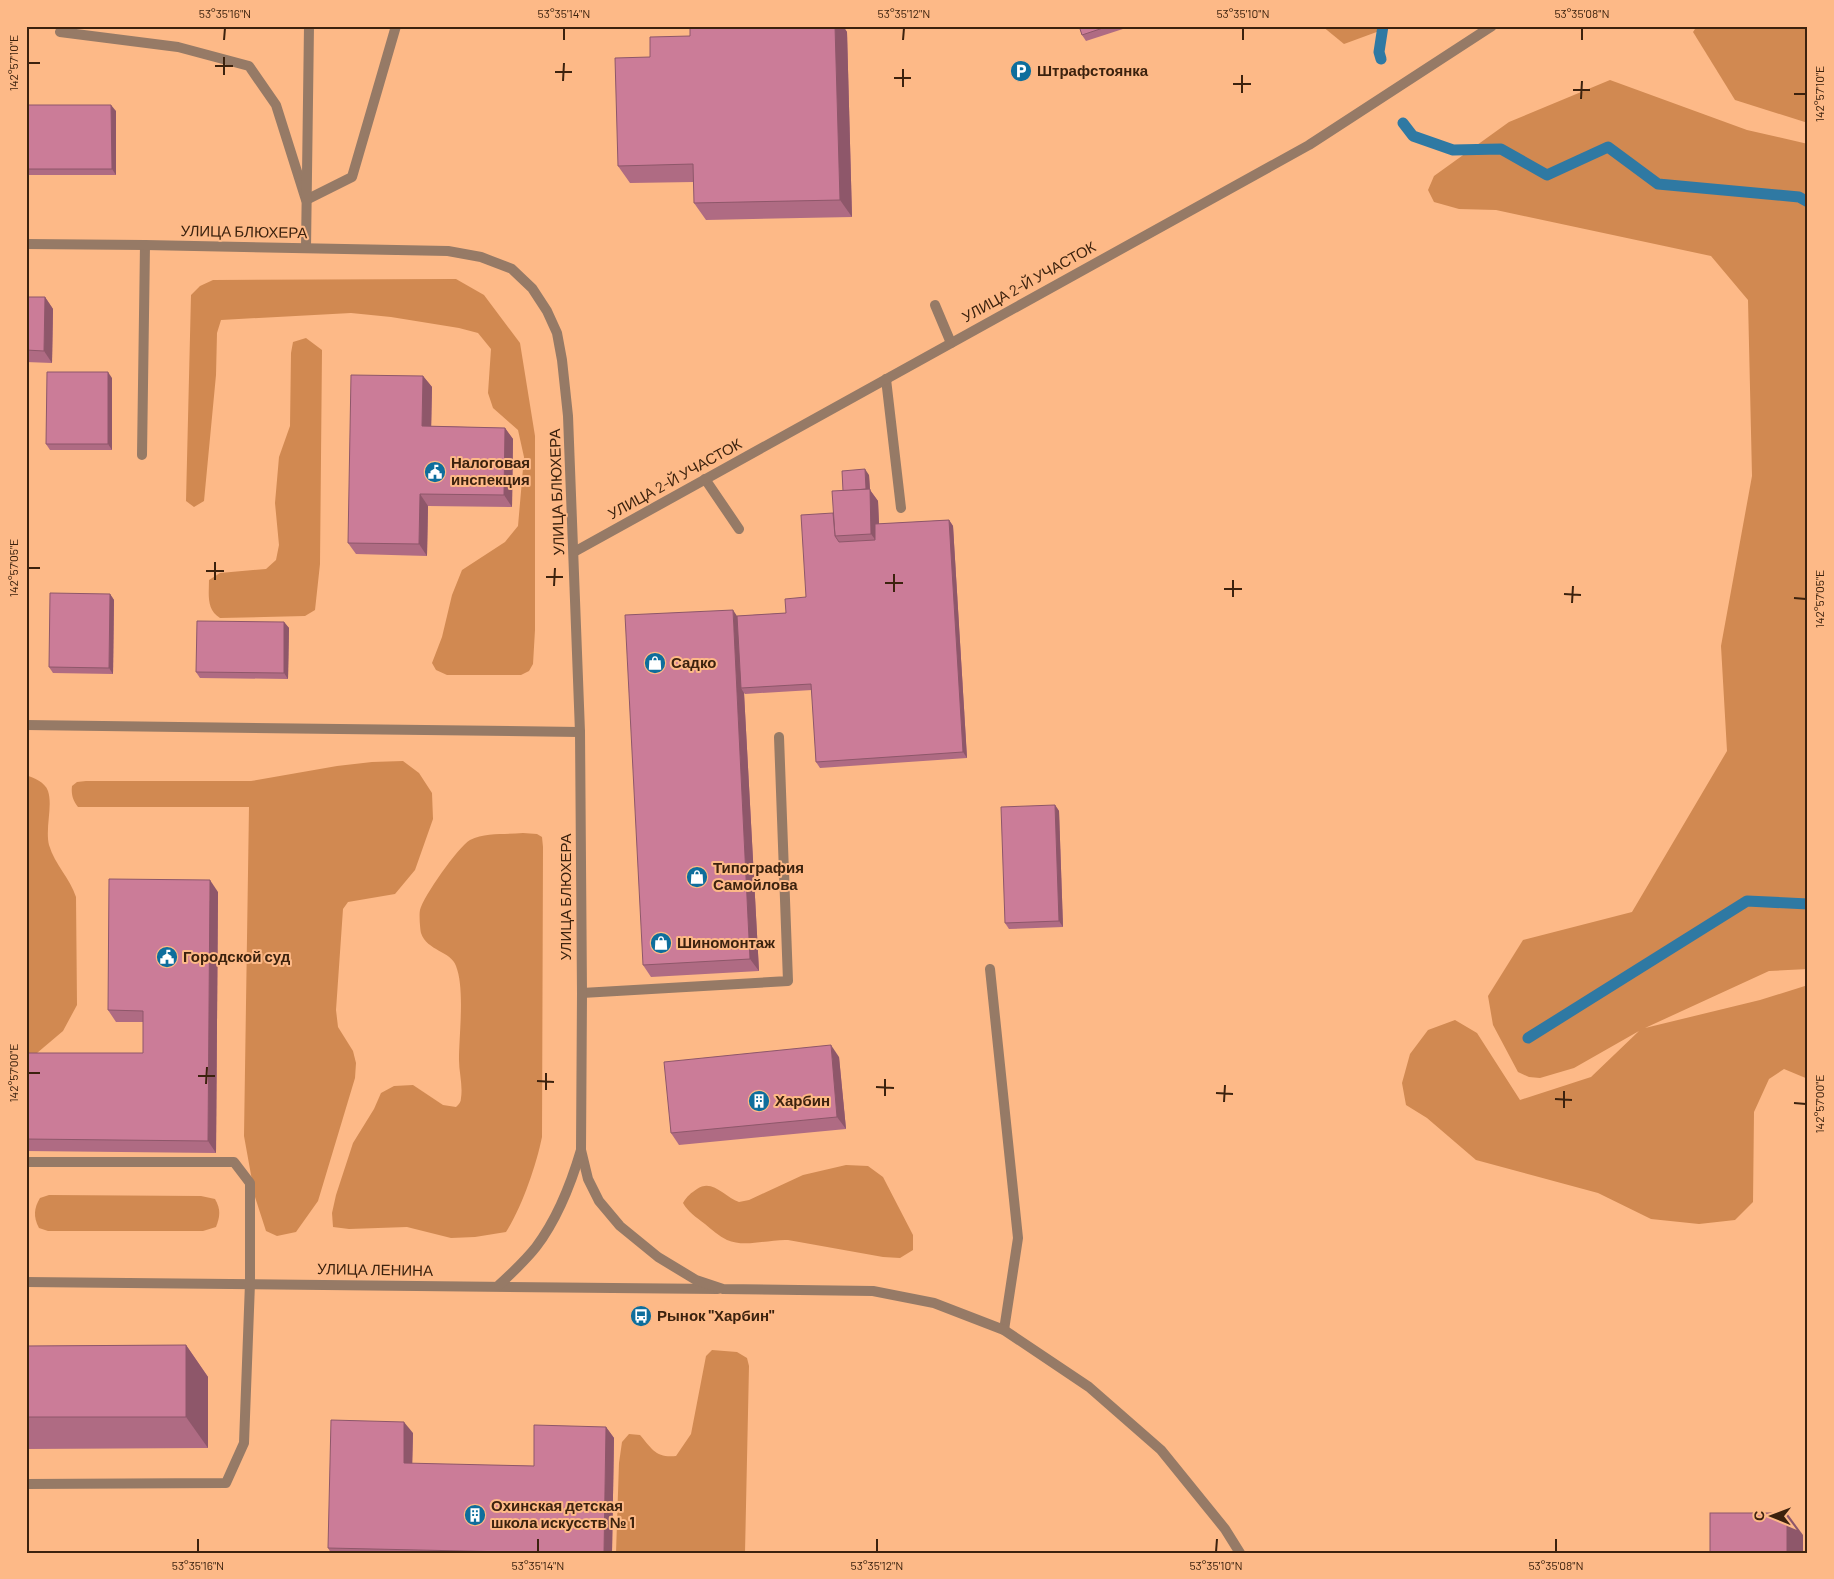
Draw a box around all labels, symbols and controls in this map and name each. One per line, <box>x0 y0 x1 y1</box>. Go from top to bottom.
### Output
text: 53°35'16"N <box>199 6 251 20</box>
text: 53°35'14"N <box>538 6 590 20</box>
text: 53°35'12"N <box>878 6 930 20</box>
text: 53°35'10"N <box>1216 6 1270 20</box>
text: 53°35'08"N <box>1554 6 1610 20</box>
text: 142°57'10"E <box>6 35 20 91</box>
parking icon: Штрафстоянка <box>1009 59 1033 83</box>
place label: Штрафстоянка <box>1037 61 1149 79</box>
text: 142°57'10"E <box>1812 66 1826 122</box>
street label: УЛИЦА БЛЮХЕРА <box>180 221 308 241</box>
street label: УЛИЦА 2-Й УЧАСТОК <box>959 237 1099 325</box>
street label: УЛИЦА БЛЮХЕРА <box>545 428 567 556</box>
street label: УЛИЦА 2-Й УЧАСТОК <box>605 434 745 522</box>
place label: Налоговая инспекция <box>451 453 530 488</box>
public building icon: Налоговая инспекция <box>423 460 447 484</box>
text: 142°57'05"E <box>6 539 20 597</box>
text: 142°57'05"E <box>1812 570 1826 628</box>
shop icon: Садко <box>643 651 667 675</box>
place label: Садко <box>671 653 716 671</box>
street label: УЛИЦА БЛЮХЕРА <box>556 834 574 960</box>
place label: Типография Самойлова <box>713 858 804 893</box>
shop icon: Типография Самойлова <box>685 865 709 889</box>
shop icon: Шиномонтаж <box>649 931 673 955</box>
place label: Шиномонтаж <box>677 933 775 951</box>
public building icon: Городской суд <box>155 945 179 969</box>
place label: Городской суд <box>183 947 291 965</box>
text: 142°57'00"E <box>6 1043 20 1103</box>
text: 142°57'00"E <box>1812 1074 1826 1134</box>
building icon: Харбин <box>747 1089 771 1113</box>
place label: Харбин <box>775 1091 830 1109</box>
street label: УЛИЦА ЛЕНИНА <box>317 1259 433 1279</box>
bus stop icon: Рынок "Харбин" <box>629 1304 653 1328</box>
place label: Рынок "Харбин" <box>657 1306 775 1324</box>
north arrow <box>1746 1492 1796 1542</box>
place label: Охинская детская школа искусств № 1 <box>491 1496 635 1531</box>
building icon: Охинская детская школа искусств № 1 <box>463 1503 487 1527</box>
text: С <box>1750 1511 1767 1521</box>
text: 53°35'16"N <box>172 1558 224 1572</box>
text: 53°35'14"N <box>512 1558 564 1572</box>
text: 53°35'12"N <box>851 1558 903 1572</box>
text: 53°35'10"N <box>1189 1558 1243 1572</box>
text: 53°35'08"N <box>1528 1558 1584 1572</box>

